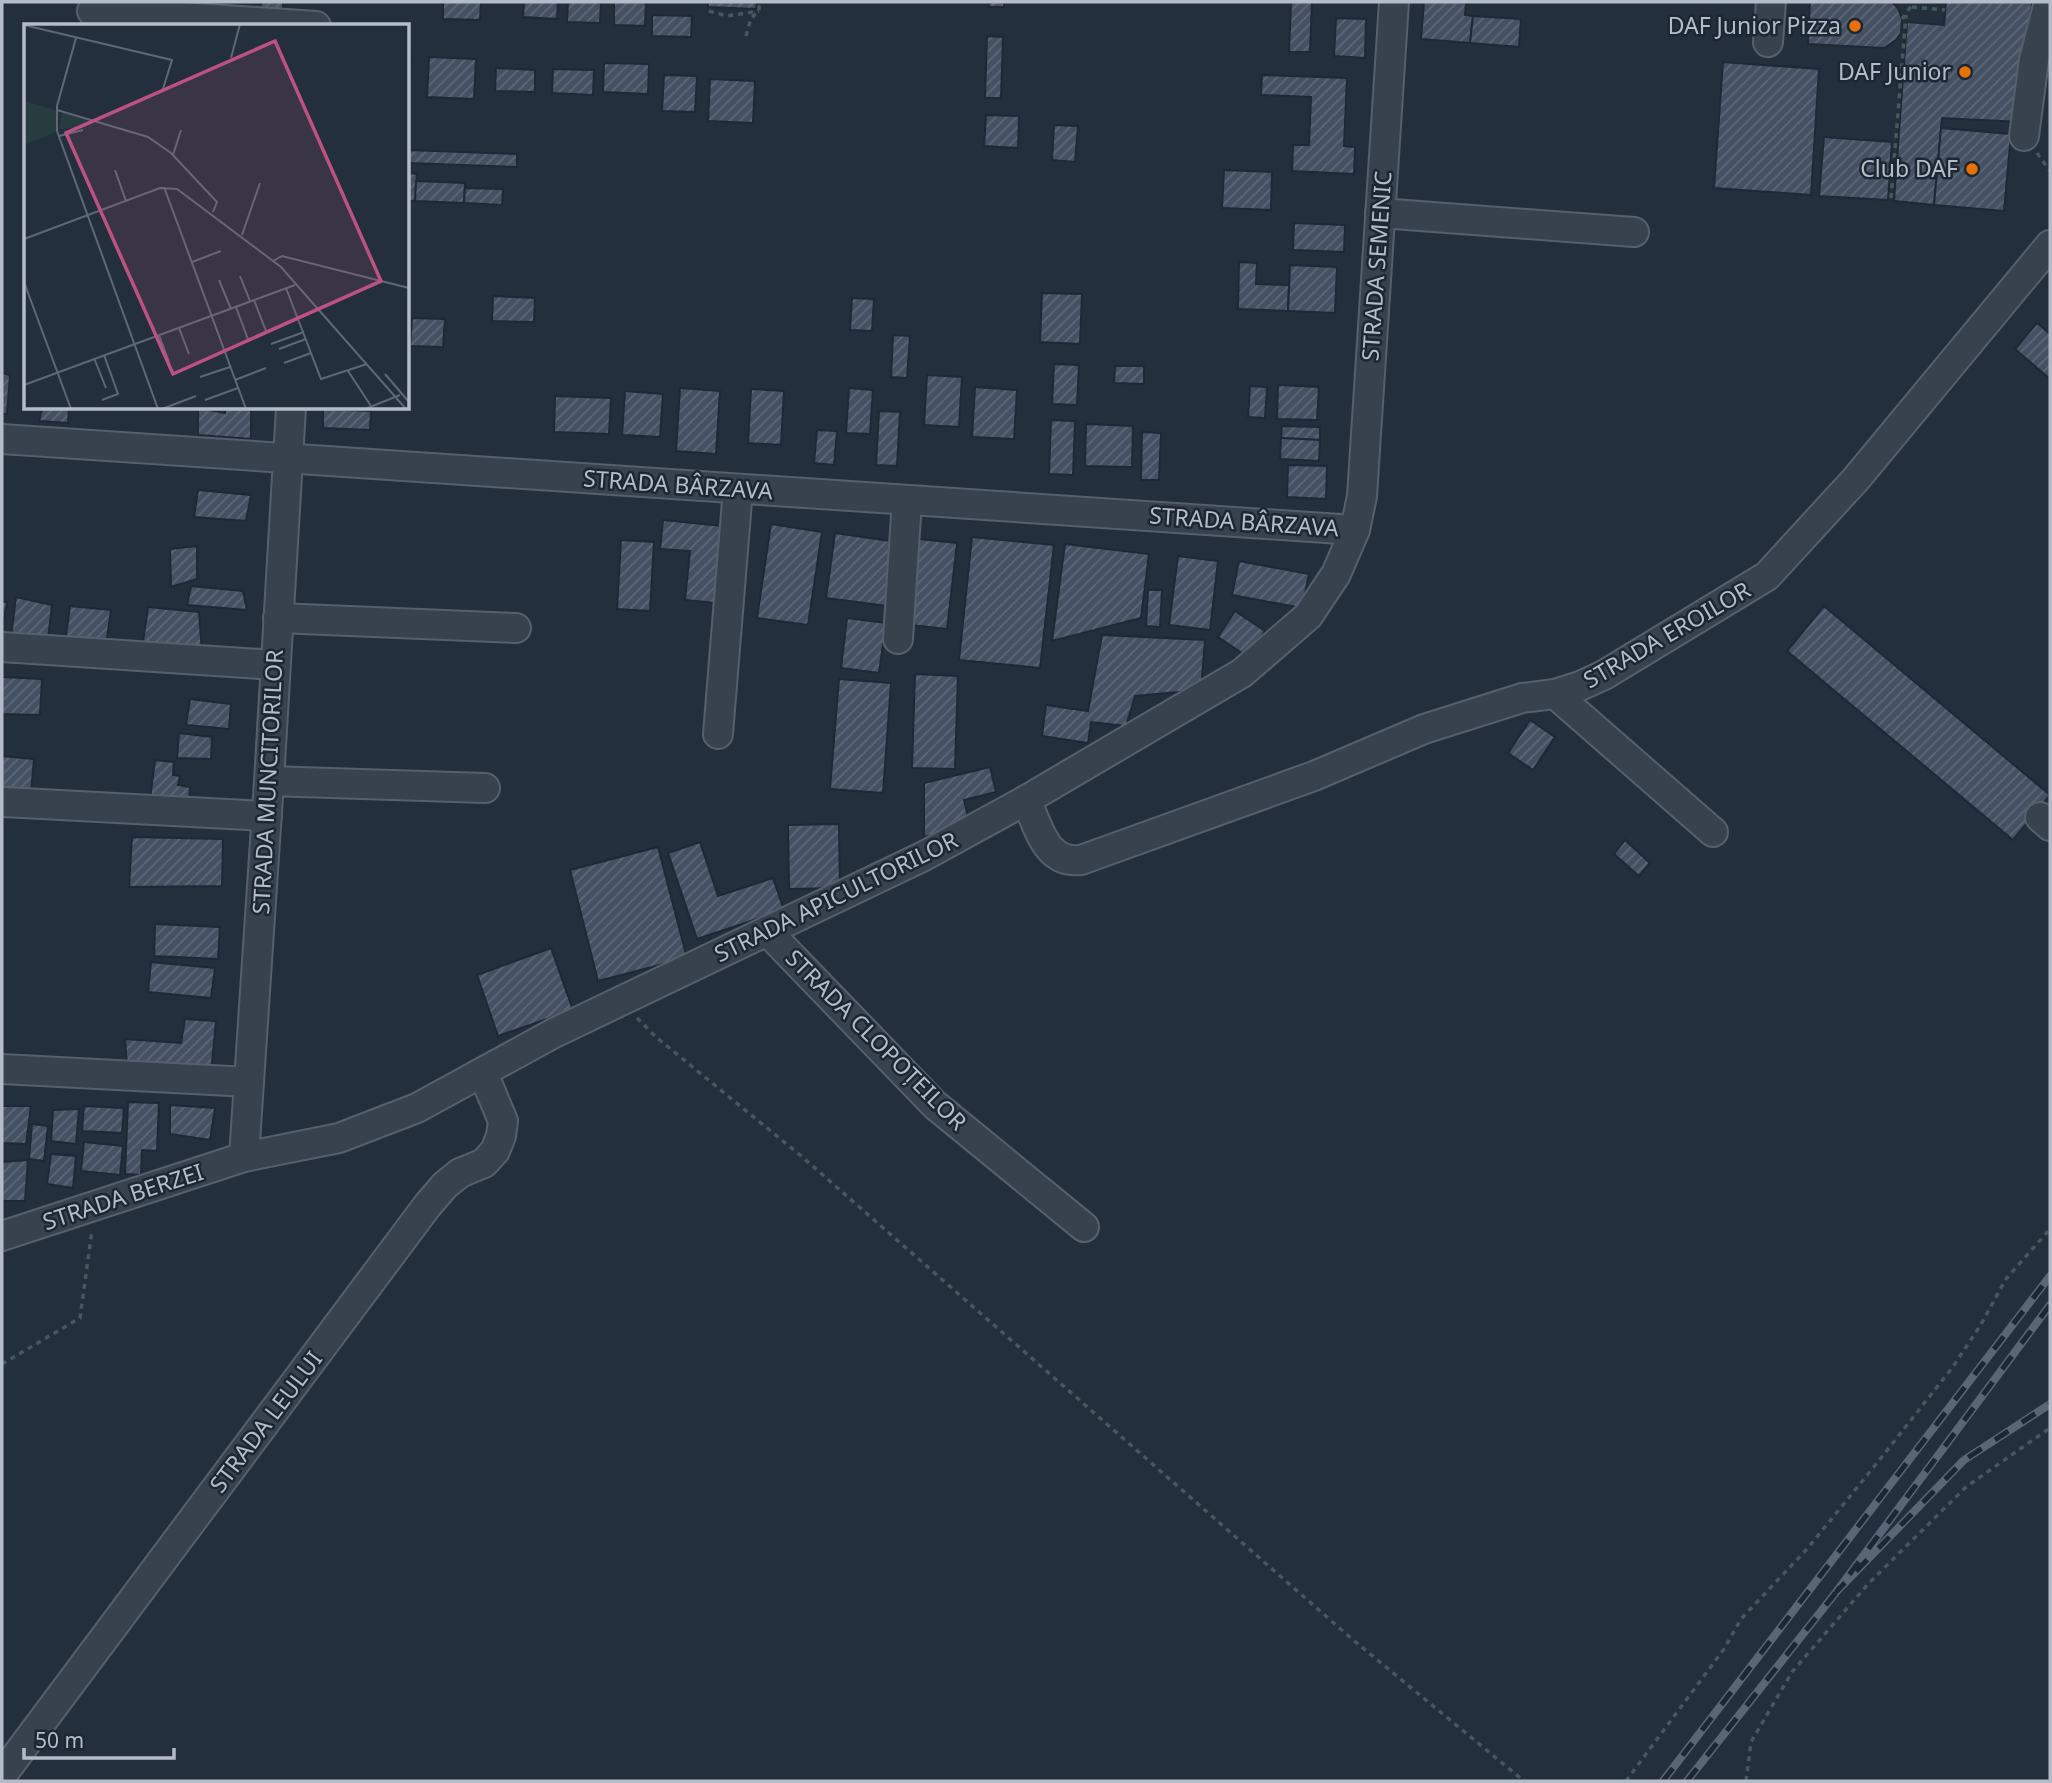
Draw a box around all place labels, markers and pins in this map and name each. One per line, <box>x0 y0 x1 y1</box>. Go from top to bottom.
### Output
place label: DAF Junior Pizza <box>1668 9 1841 41</box>
marker: DAF Junior Pizza <box>1847 18 1863 34</box>
place label: DAF Junior <box>1838 55 1952 87</box>
marker: DAF Junior <box>1957 64 1973 80</box>
place label: Club DAF <box>1860 152 1958 184</box>
marker: Club DAF <box>1964 161 1980 177</box>

